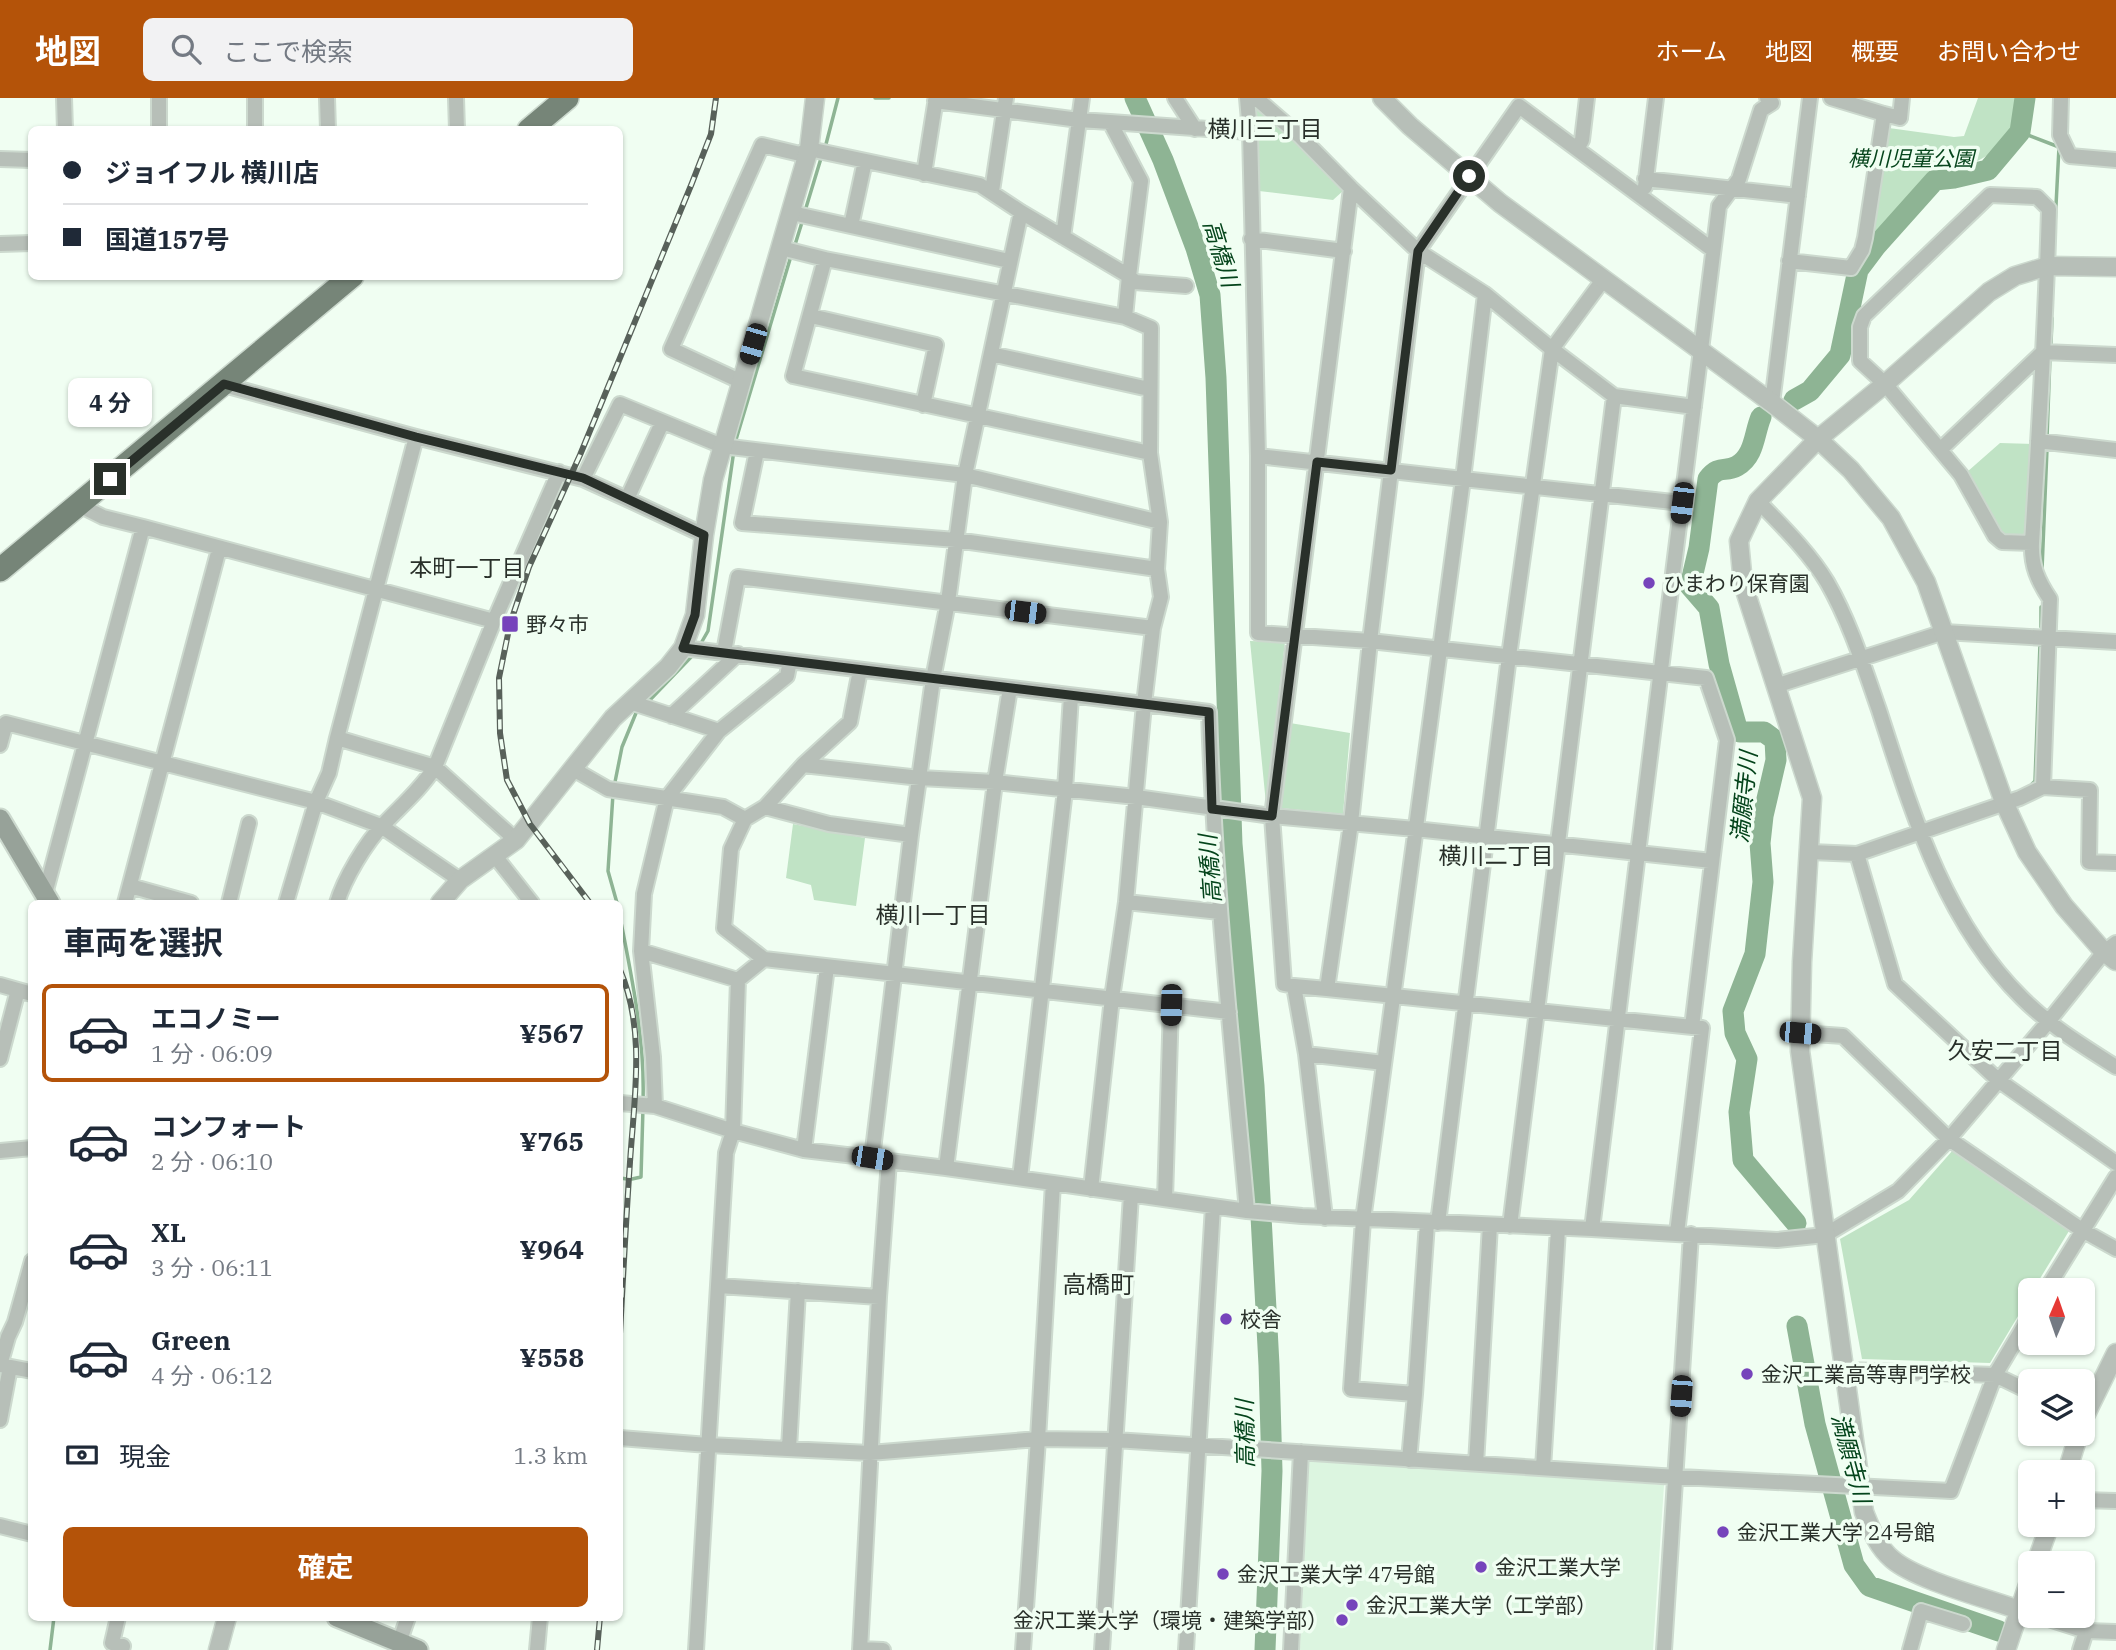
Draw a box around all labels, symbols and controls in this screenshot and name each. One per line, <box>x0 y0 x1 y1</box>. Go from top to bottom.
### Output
search box <box>143 18 633 81</box>
text: 地図 <box>35 29 101 72</box>
icon: search <box>167 30 205 68</box>
text: ここで検索 <box>223 34 353 68</box>
text: ホーム <box>1656 35 1727 67</box>
text: 地図 <box>1765 35 1813 67</box>
text: 概要 <box>1851 35 1899 67</box>
text: お問い合わせ <box>1937 35 2081 67</box>
district label: 横川三丁目 <box>1208 113 1323 143</box>
park label: 横川児童公園 <box>1848 144 1977 172</box>
text: ジョイフル 横川店 <box>105 155 319 189</box>
route start <box>1453 160 1485 192</box>
water label: 高橋川 <box>1198 216 1247 293</box>
text: 国道157号 <box>105 222 230 256</box>
car <box>738 321 769 367</box>
callout: 4 分 <box>68 378 152 426</box>
text: 4 分 <box>89 387 131 417</box>
route end <box>94 463 126 495</box>
car <box>1670 481 1695 525</box>
district label: 本町一丁目 <box>410 552 525 582</box>
place label: ひまわり保育園 <box>1663 569 1810 597</box>
marker: ひまわり保育園 <box>1641 575 1657 591</box>
car <box>1003 599 1048 625</box>
place label: 野々市 <box>526 610 589 638</box>
marker: 野々市 <box>500 614 520 634</box>
water label: 満願寺川 <box>1723 747 1763 844</box>
water label: 高橋川 <box>1191 831 1226 904</box>
district label: 横川二丁目 <box>1439 840 1554 870</box>
district label: 横川一丁目 <box>876 899 991 929</box>
text: 車両を選択 <box>63 921 223 963</box>
car <box>1160 984 1183 1026</box>
text: エコノミー <box>151 1001 281 1035</box>
icon: car <box>67 1002 130 1065</box>
text: ¥567 <box>519 1016 584 1050</box>
car <box>1779 1021 1822 1045</box>
district label: 久安二丁目 <box>1948 1035 2063 1065</box>
text: 1 分 · 06:09 <box>151 1038 273 1068</box>
text: コンフォート <box>151 1109 306 1143</box>
icon: car <box>67 1110 130 1173</box>
text: ¥765 <box>519 1124 584 1158</box>
car <box>850 1144 895 1172</box>
text: 2 分 · 06:10 <box>151 1146 273 1176</box>
text: XL <box>151 1215 186 1249</box>
icon: car <box>67 1218 130 1281</box>
text: ¥964 <box>519 1232 584 1266</box>
text: 3 分 · 06:11 <box>151 1252 273 1282</box>
district label: 高橋町 <box>1062 1268 1134 1300</box>
north arrow <box>2018 1278 2095 1354</box>
map controls <box>2018 1278 2095 1628</box>
place label: 校舎 <box>1240 1305 1282 1333</box>
marker: 校舎 <box>1218 1311 1234 1327</box>
text: Green <box>151 1323 231 1357</box>
icon: car <box>67 1326 130 1389</box>
text: ¥558 <box>519 1340 584 1374</box>
text: 4 分 · 06:12 <box>151 1360 273 1390</box>
place label: 金沢工業高等専門学校 <box>1761 1360 1971 1388</box>
marker: 金沢工業高等専門学校 <box>1739 1366 1755 1382</box>
button: layers <box>2018 1369 2095 1446</box>
car <box>1670 1374 1693 1418</box>
water label: 高橋川 <box>1228 1396 1260 1469</box>
water label: 満願寺川 <box>1826 1410 1879 1509</box>
icon: cash <box>63 1436 101 1474</box>
text: 現金 <box>119 1439 171 1473</box>
text: 1.3 km <box>514 1440 588 1470</box>
button: + <box>2018 1460 2095 1537</box>
place label: 金沢工業大学 24号館 <box>1737 1518 1935 1546</box>
marker: 金沢工業大学 24号館 <box>1715 1524 1731 1540</box>
button: 確定 <box>63 1527 588 1607</box>
button: − <box>2018 1551 2095 1628</box>
place label: 金沢工業大学 <box>1495 1553 1621 1581</box>
marker: 金沢工業大学 <box>1473 1559 1489 1575</box>
place label: 金沢工業大学 47号館 <box>1237 1560 1435 1588</box>
marker: 金沢工業大学 47号館 <box>1215 1566 1231 1582</box>
place label: 金沢工業大学（工学部） <box>1366 1591 1597 1619</box>
marker: 金沢工業大学（工学部） <box>1344 1597 1360 1613</box>
place label: 金沢工業大学（環境・建築学部） <box>1013 1606 1328 1634</box>
marker: 金沢工業大学（環境・建築学部） <box>1334 1612 1350 1628</box>

